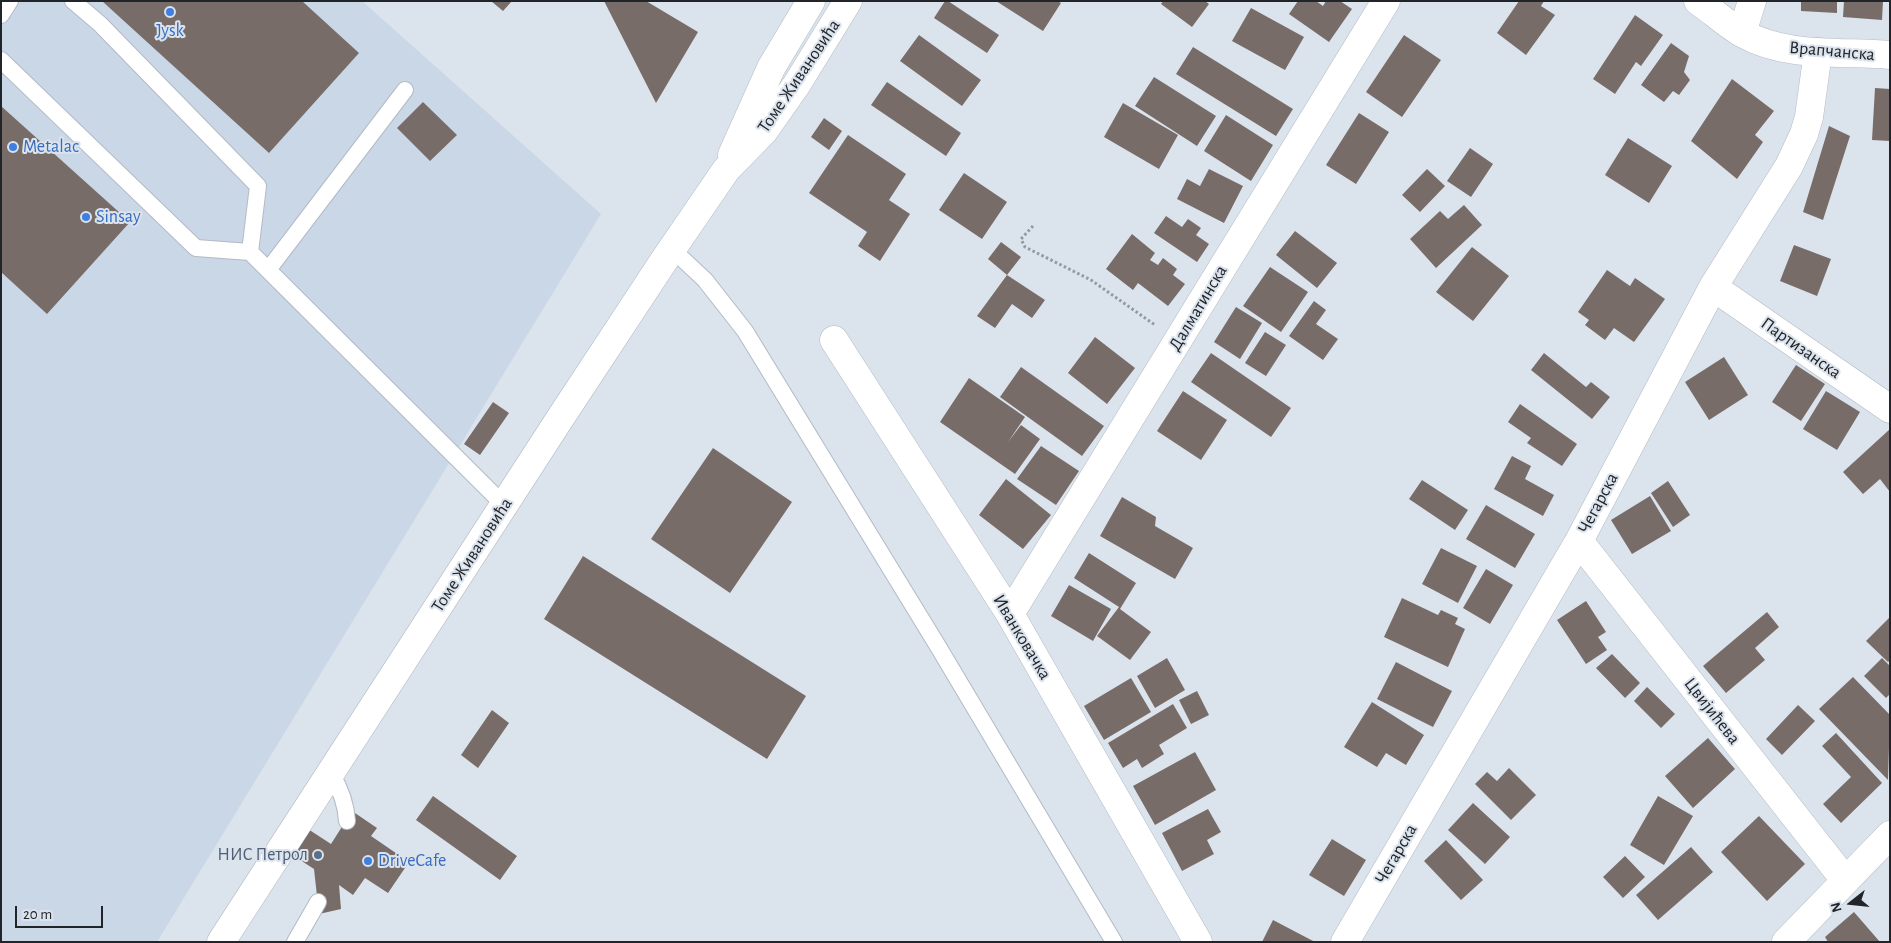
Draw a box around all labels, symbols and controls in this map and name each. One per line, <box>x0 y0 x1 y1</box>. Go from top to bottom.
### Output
marker: Jysk <box>164 6 176 18</box>
street label: Томе Живановића <box>753 15 845 137</box>
place label: Jysk <box>156 20 184 42</box>
street label: Врапчанска <box>1788 37 1876 65</box>
place label: Metalac <box>23 136 79 158</box>
marker: Metalac <box>7 141 19 153</box>
place label: Sinsay <box>96 206 141 228</box>
marker: Sinsay <box>80 211 92 223</box>
street label: Далматинска <box>1164 261 1232 355</box>
street label: Партизанска <box>1757 313 1845 383</box>
street label: Чегарска <box>1573 469 1623 537</box>
street label: Томе Живановића <box>427 494 517 616</box>
street label: Иванковачка <box>988 590 1056 684</box>
street label: Цвијићева <box>1679 673 1745 749</box>
street label: Чегарска <box>1370 820 1422 888</box>
place label: НИС Петрол <box>217 844 308 866</box>
marker: НИС Петрол <box>312 849 324 861</box>
place label: DriveCafe <box>378 850 446 872</box>
marker: DriveCafe <box>362 855 374 867</box>
north arrow <box>1826 878 1876 928</box>
scale bar <box>18 896 105 928</box>
text: N <box>1829 901 1845 914</box>
text: 20 m <box>23 907 52 922</box>

